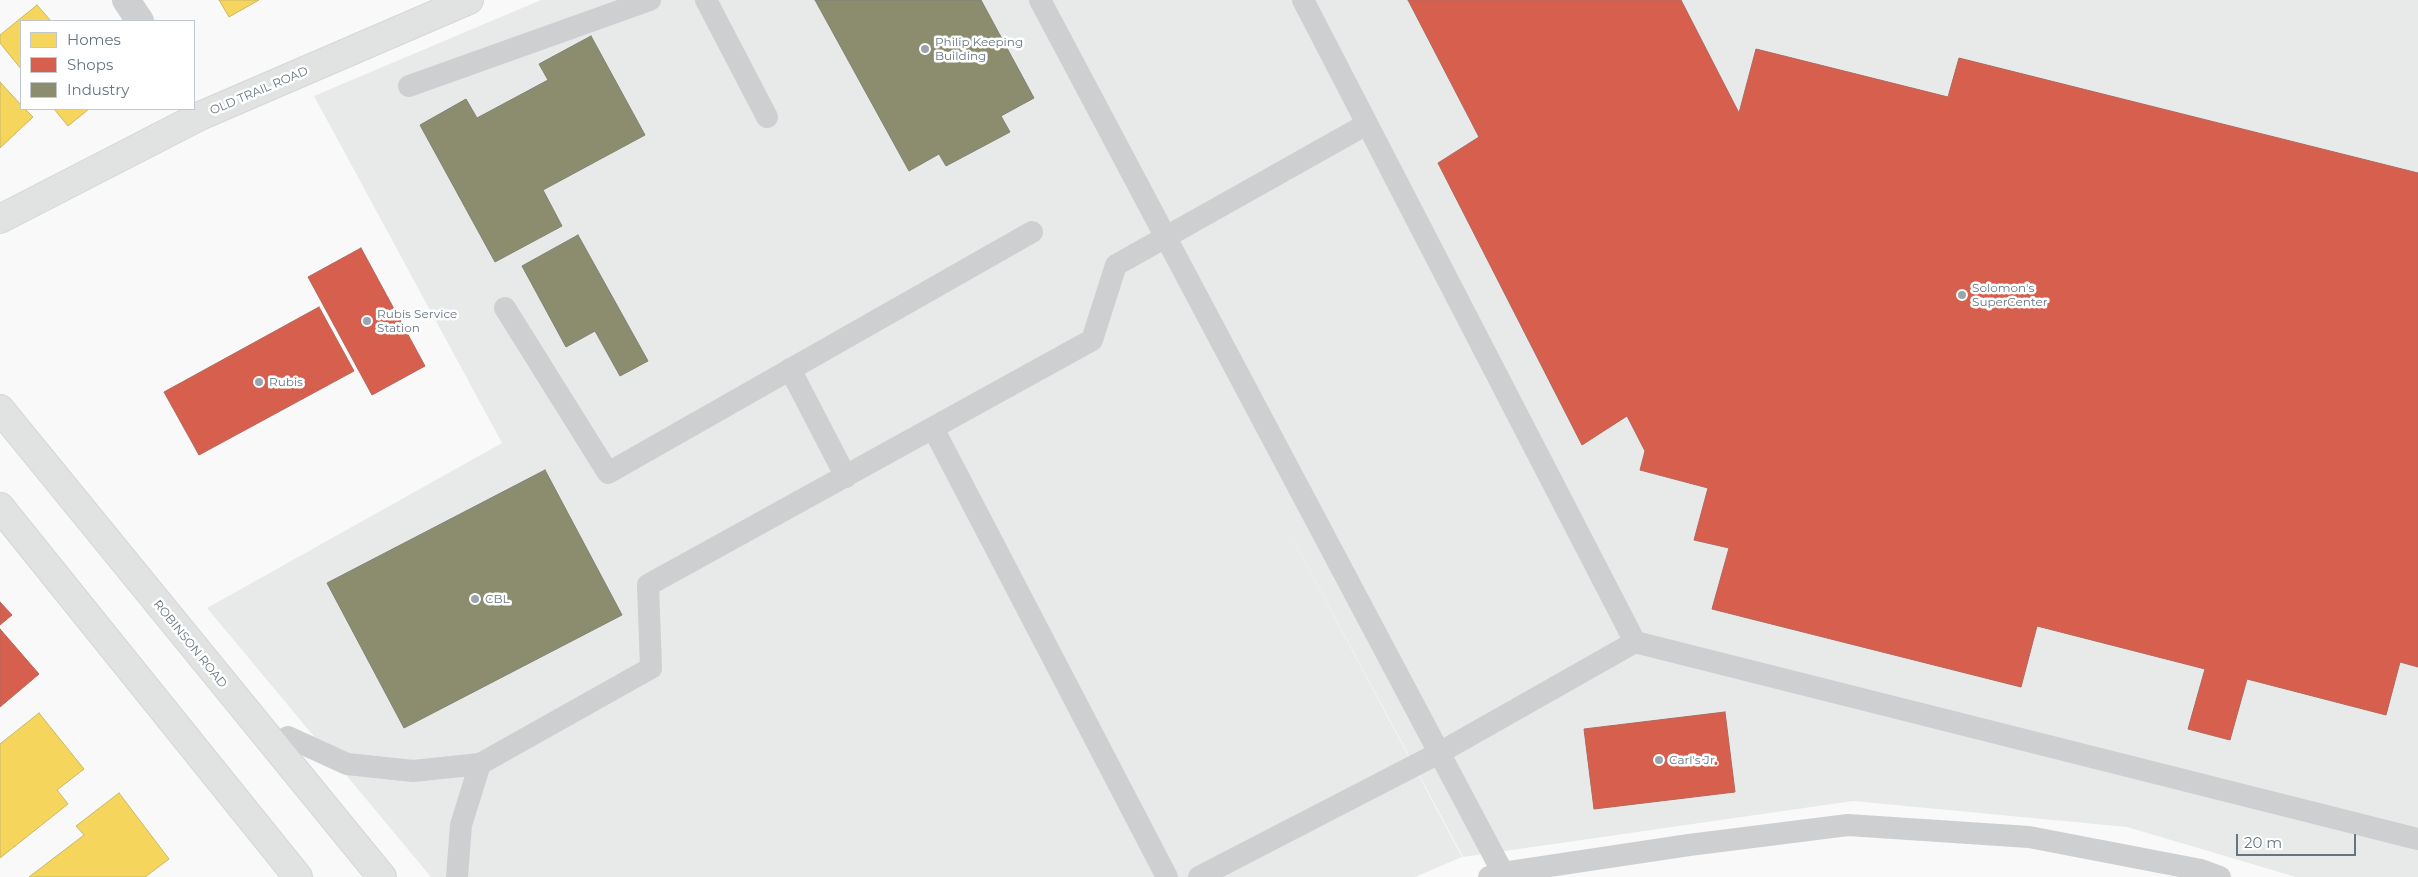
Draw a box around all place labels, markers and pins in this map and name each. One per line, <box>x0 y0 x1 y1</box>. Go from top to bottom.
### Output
place label: Philip Keeping Building <box>935 35 1023 63</box>
marker: Philip Keeping Building <box>919 43 931 55</box>
place label: Solomon's SuperCenter <box>1972 281 2048 309</box>
marker: Solomon's SuperCenter <box>1956 289 1968 301</box>
place label: Rubis Service Station <box>377 307 457 335</box>
marker: Rubis Service Station <box>361 315 373 327</box>
place label: Rubis <box>269 375 303 389</box>
marker: Rubis <box>253 376 265 388</box>
place label: CBL <box>485 592 510 606</box>
marker: CBL <box>469 593 481 605</box>
place label: Carl's Jr. <box>1669 753 1717 767</box>
marker: Carl's Jr. <box>1653 754 1665 766</box>

